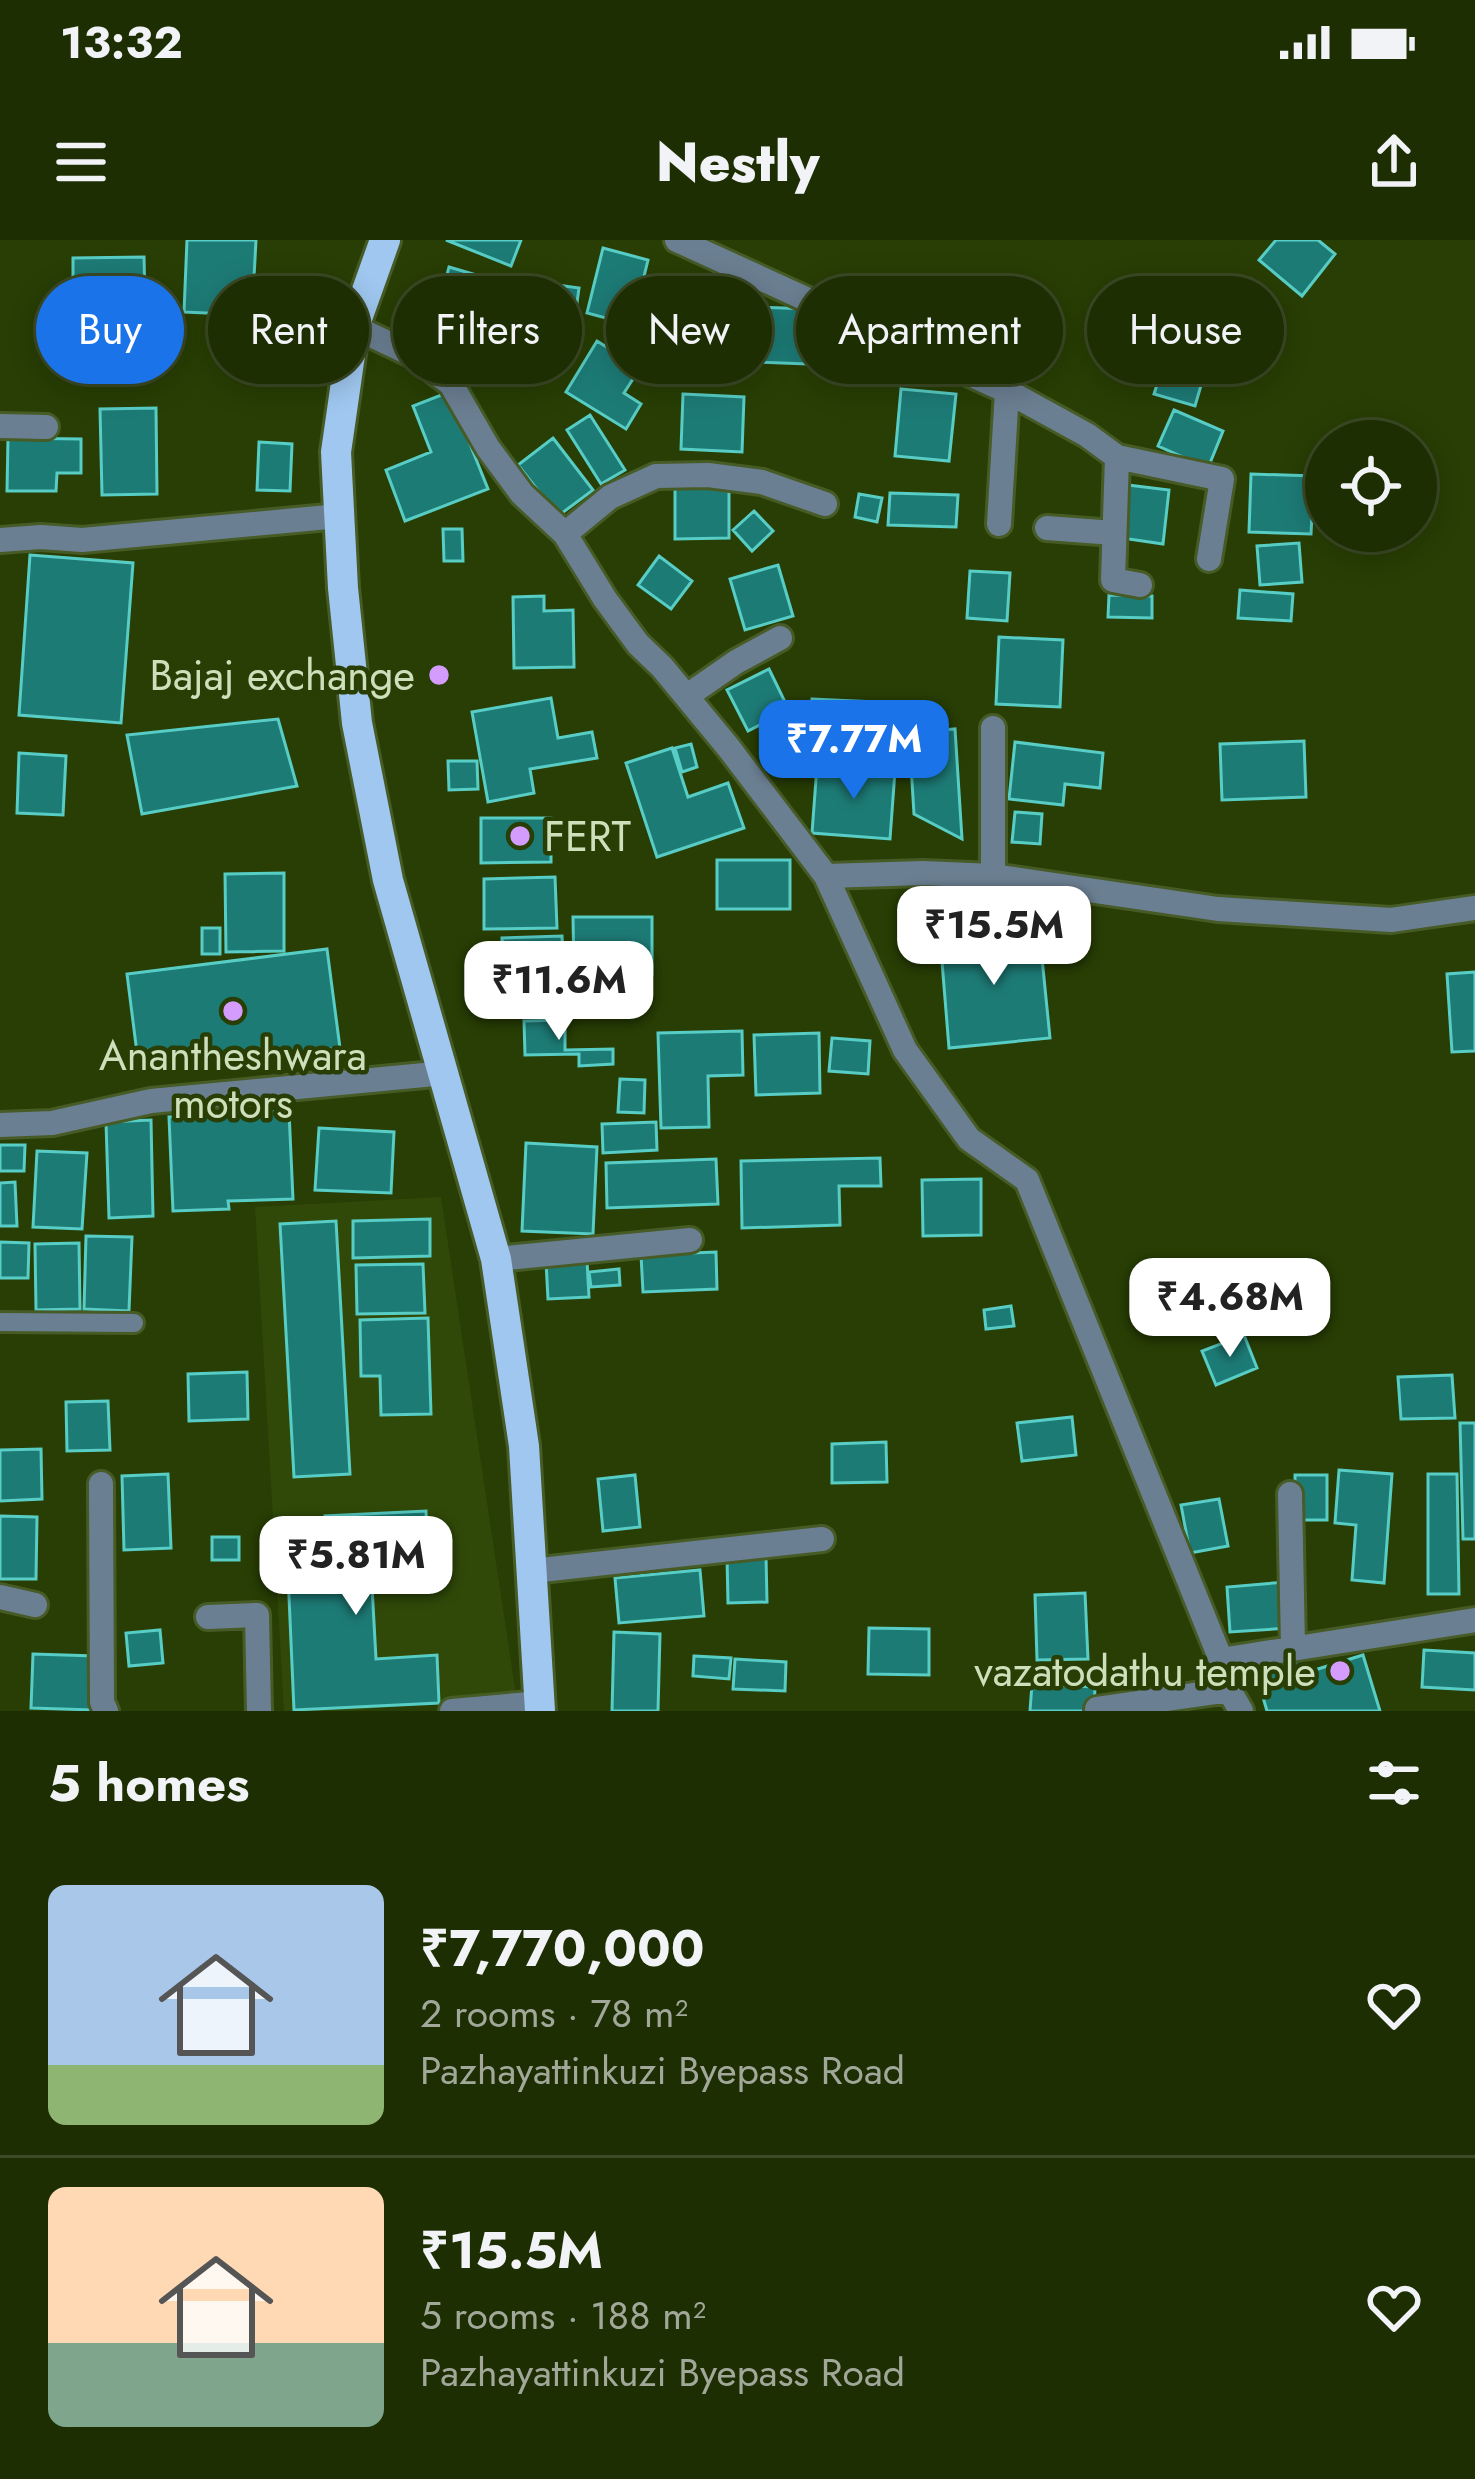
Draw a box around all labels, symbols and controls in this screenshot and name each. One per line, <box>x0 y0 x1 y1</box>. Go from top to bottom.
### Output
text: 13:32 <box>60 10 183 75</box>
text: Nestly <box>656 123 819 201</box>
icon: menu <box>48 129 114 195</box>
icon: share <box>1361 129 1427 195</box>
chip: Buy <box>36 276 184 384</box>
chip: Rent <box>208 276 369 384</box>
chip: Filters <box>393 276 582 384</box>
chip: New <box>606 276 772 384</box>
chip: Apartment <box>796 276 1063 384</box>
chip: House <box>1087 276 1284 384</box>
map controls <box>1305 420 1437 552</box>
button: locate <box>1305 420 1437 552</box>
place label: Bajaj exchange <box>150 645 415 706</box>
marker: Bajaj exchange <box>426 662 452 688</box>
pin: ₹7.77M <box>756 700 952 802</box>
text: ₹7.77M <box>786 710 922 767</box>
place label: FERT <box>544 806 632 867</box>
marker: FERT <box>507 823 533 849</box>
pin: ₹15.5M <box>896 886 1092 988</box>
text: ₹15.5M <box>924 896 1064 953</box>
pin: ₹11.6M <box>461 941 657 1043</box>
text: ₹11.6M <box>491 951 627 1008</box>
marker: Anantheshwara motors <box>220 998 246 1024</box>
place label: Anantheshwara motors <box>99 1025 367 1134</box>
pin: ₹4.68M <box>1132 1258 1328 1360</box>
text: ₹4.68M <box>1156 1268 1304 1325</box>
pin: ₹5.81M <box>258 1516 454 1618</box>
text: ₹5.81M <box>286 1526 426 1583</box>
place label: vazatodathu temple <box>974 1641 1316 1702</box>
marker: vazatodathu temple <box>1327 1658 1353 1684</box>
text: 5 homes <box>48 1746 250 1820</box>
icon: filters <box>1361 1750 1427 1816</box>
text: ₹7,770,000 <box>420 1911 704 1985</box>
icon: home <box>144 1933 288 2077</box>
icon: heart <box>1361 1972 1427 2038</box>
text: 2 rooms · 78 m² <box>420 1985 688 2042</box>
text: Pazhayattinkuzi Byepass Road <box>420 2042 905 2099</box>
text: ₹15.5M <box>420 2213 603 2287</box>
icon: home <box>144 2235 288 2379</box>
icon: heart <box>1361 2274 1427 2340</box>
text: 5 rooms · 188 m² <box>420 2287 706 2344</box>
text: Pazhayattinkuzi Byepass Road <box>420 2344 905 2401</box>

